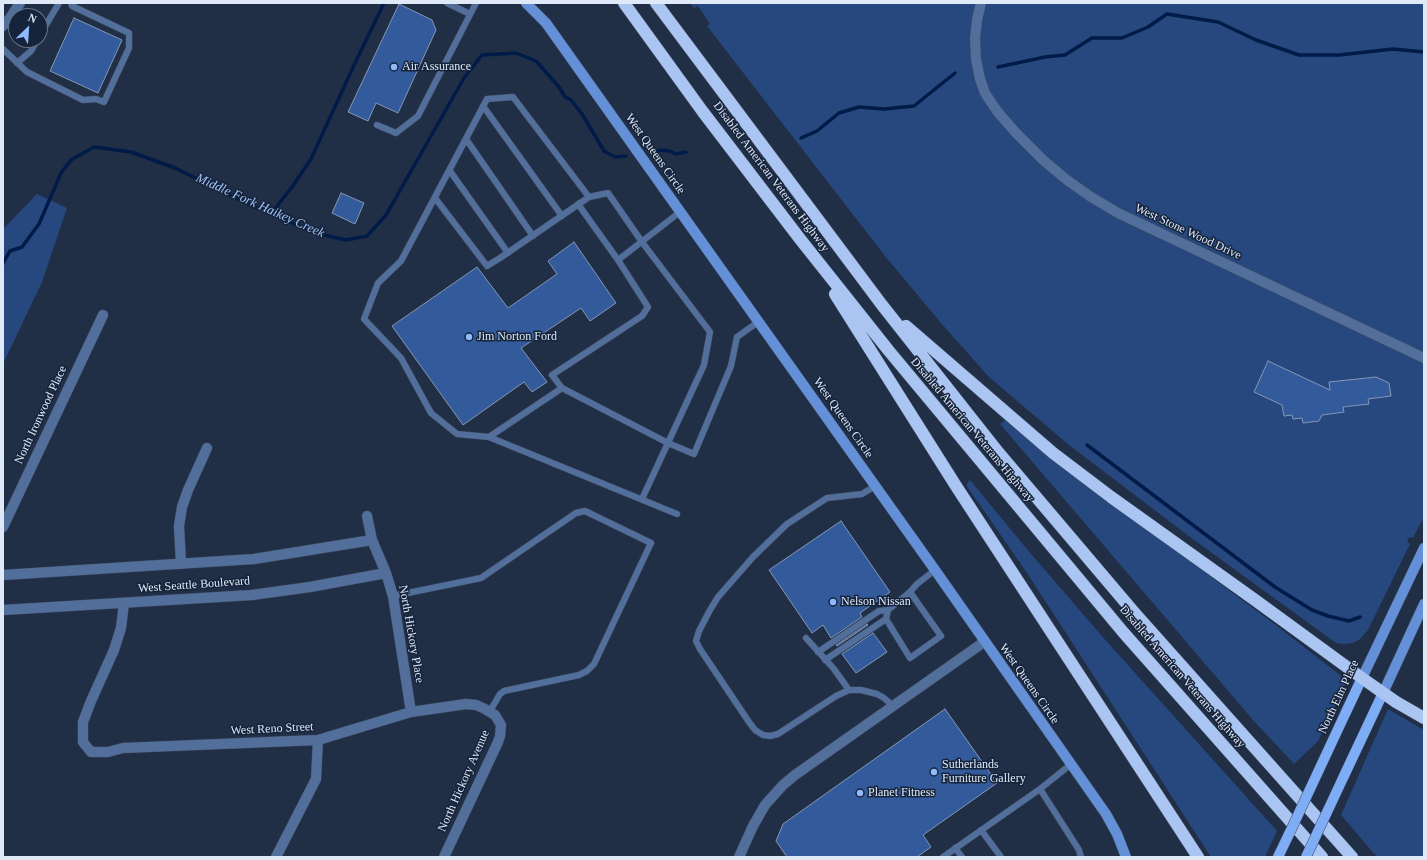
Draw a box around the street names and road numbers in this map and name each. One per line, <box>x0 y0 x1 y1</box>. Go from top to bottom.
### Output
street label: Disabled American Veterans Highway <box>710 99 832 255</box>
street label: West Queens Circle <box>622 111 688 197</box>
street label: West Stone Wood Drive <box>1133 201 1243 263</box>
street label: Disabled American Veterans Highway <box>907 355 1037 505</box>
street label: North Ironwood Place <box>12 364 70 466</box>
street label: West Queens Circle <box>810 375 876 461</box>
street label: West Seattle Boulevard <box>137 574 251 596</box>
street label: North Hickory Place <box>395 584 427 684</box>
street label: Disabled American Veterans Highway <box>1116 603 1248 751</box>
street label: West Queens Circle <box>996 641 1062 727</box>
street label: North Elm Place <box>1316 658 1362 736</box>
street label: West Reno Street <box>230 720 314 738</box>
street label: North Hickory Avenue <box>435 728 493 834</box>

